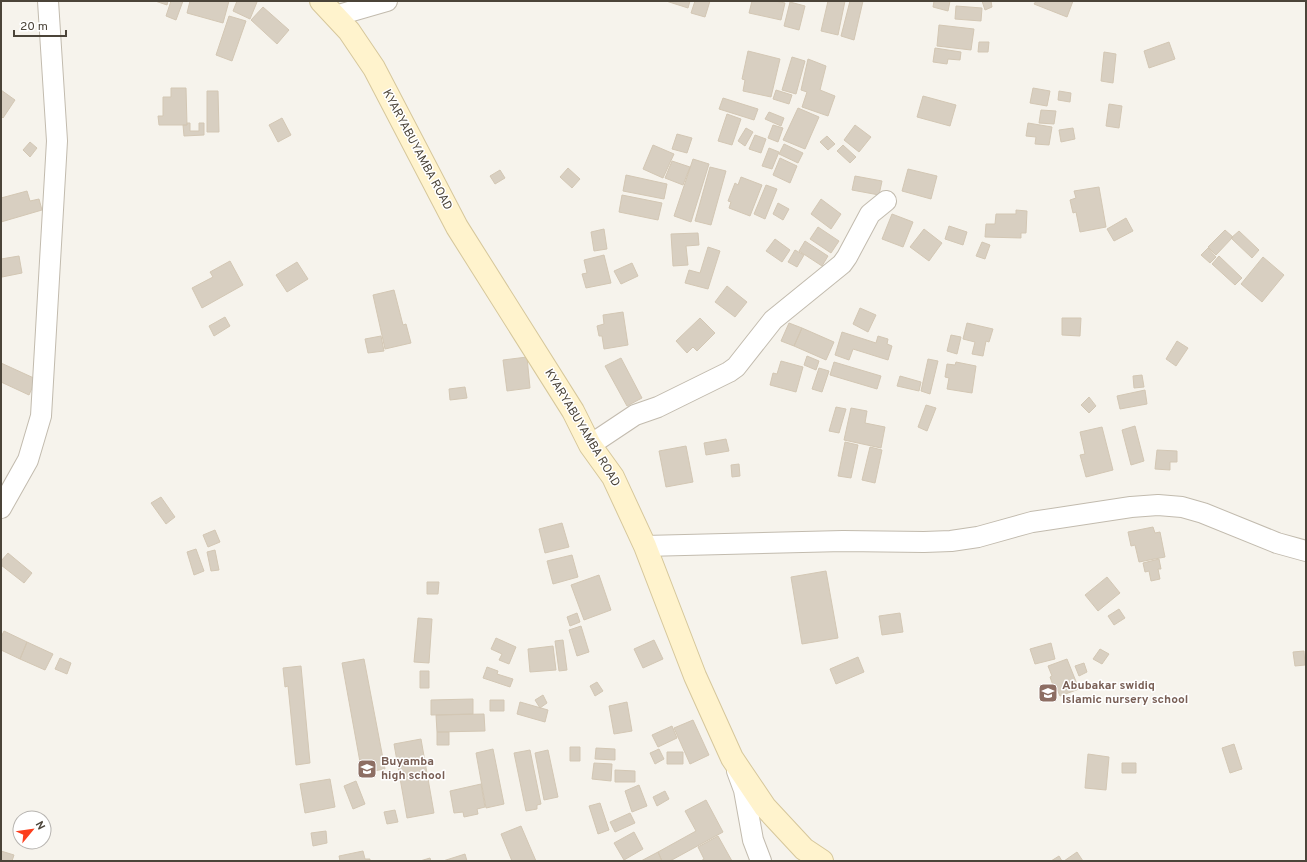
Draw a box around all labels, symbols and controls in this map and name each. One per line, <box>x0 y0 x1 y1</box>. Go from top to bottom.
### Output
scale bar <box>14 12 66 38</box>
text: 20 m <box>20 19 48 35</box>
street label: KYARYABUYAMBA ROAD <box>378 87 456 213</box>
street label: KYARYABUYAMBA ROAD <box>540 366 624 490</box>
place label: Abubakar swidiq Islamic nursery school <box>1062 678 1188 708</box>
school or university icon: Abubakar swidiq Islamic nursery school <box>1037 682 1059 704</box>
place label: Buyamba high school <box>381 754 445 784</box>
school or university icon: Buyamba high school <box>356 758 378 780</box>
north arrow <box>12 810 52 850</box>
text: N <box>32 819 48 832</box>

